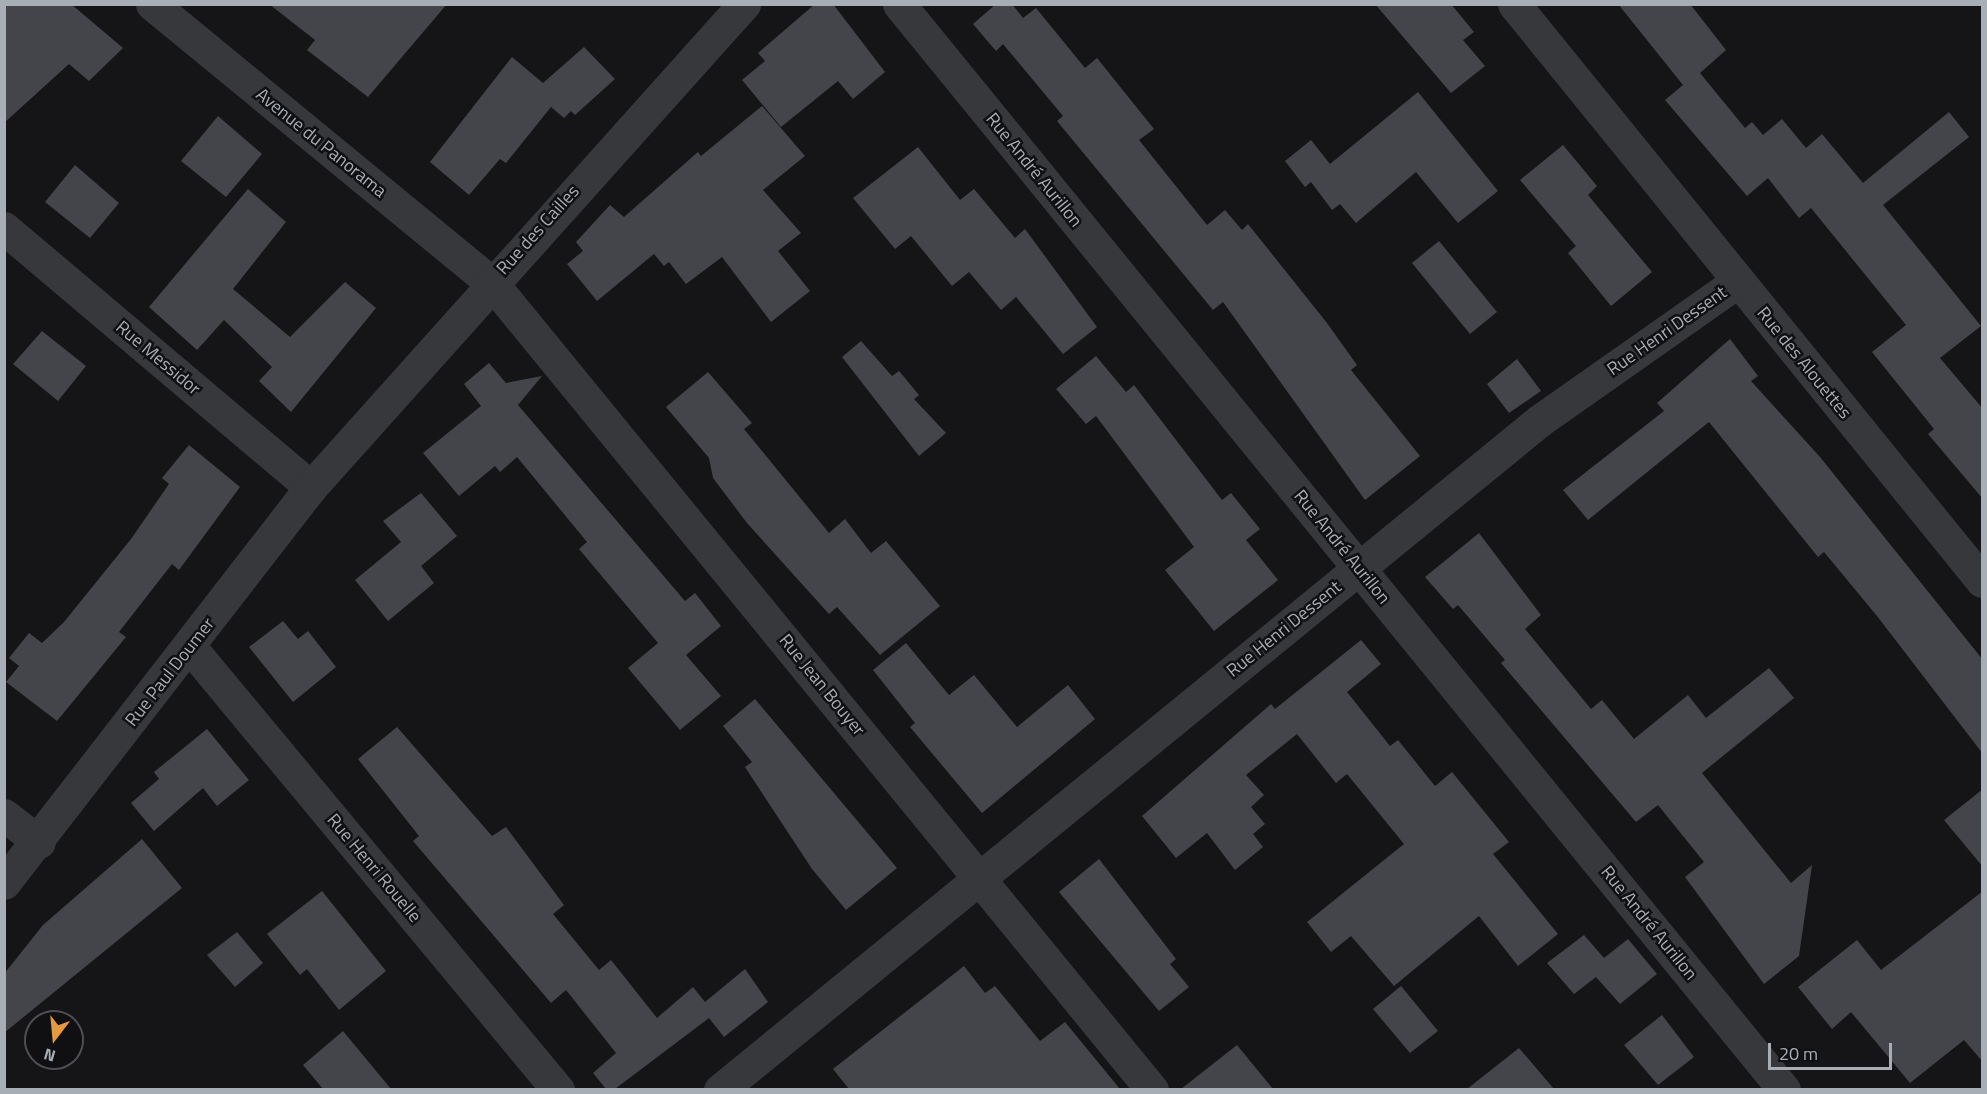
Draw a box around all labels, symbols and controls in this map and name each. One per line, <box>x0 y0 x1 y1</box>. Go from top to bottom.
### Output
street label: Avenue du Panorama <box>251 84 391 202</box>
street label: Rue André Aurillon <box>981 109 1087 231</box>
street label: Rue des Cailles <box>492 181 584 279</box>
street label: Rue Henri Dessent <box>1603 282 1731 380</box>
street label: Rue des Alouettes <box>1752 303 1856 423</box>
street label: Rue Messidor <box>111 316 205 400</box>
street label: Rue André Aurillon <box>1289 486 1395 608</box>
street label: Rue Henri Dessent <box>1222 576 1346 682</box>
street label: Rue Paul Doumer <box>121 613 219 731</box>
street label: Rue Jean Bouyer <box>774 630 870 740</box>
street label: Rue Henri Rouelle <box>322 809 426 927</box>
street label: Rue André Aurillon <box>1596 862 1702 984</box>
north arrow <box>24 1010 84 1070</box>
scale bar <box>1771 1031 1896 1069</box>
text: 20 m <box>1779 1040 1818 1067</box>
text: N <box>41 1042 58 1068</box>

